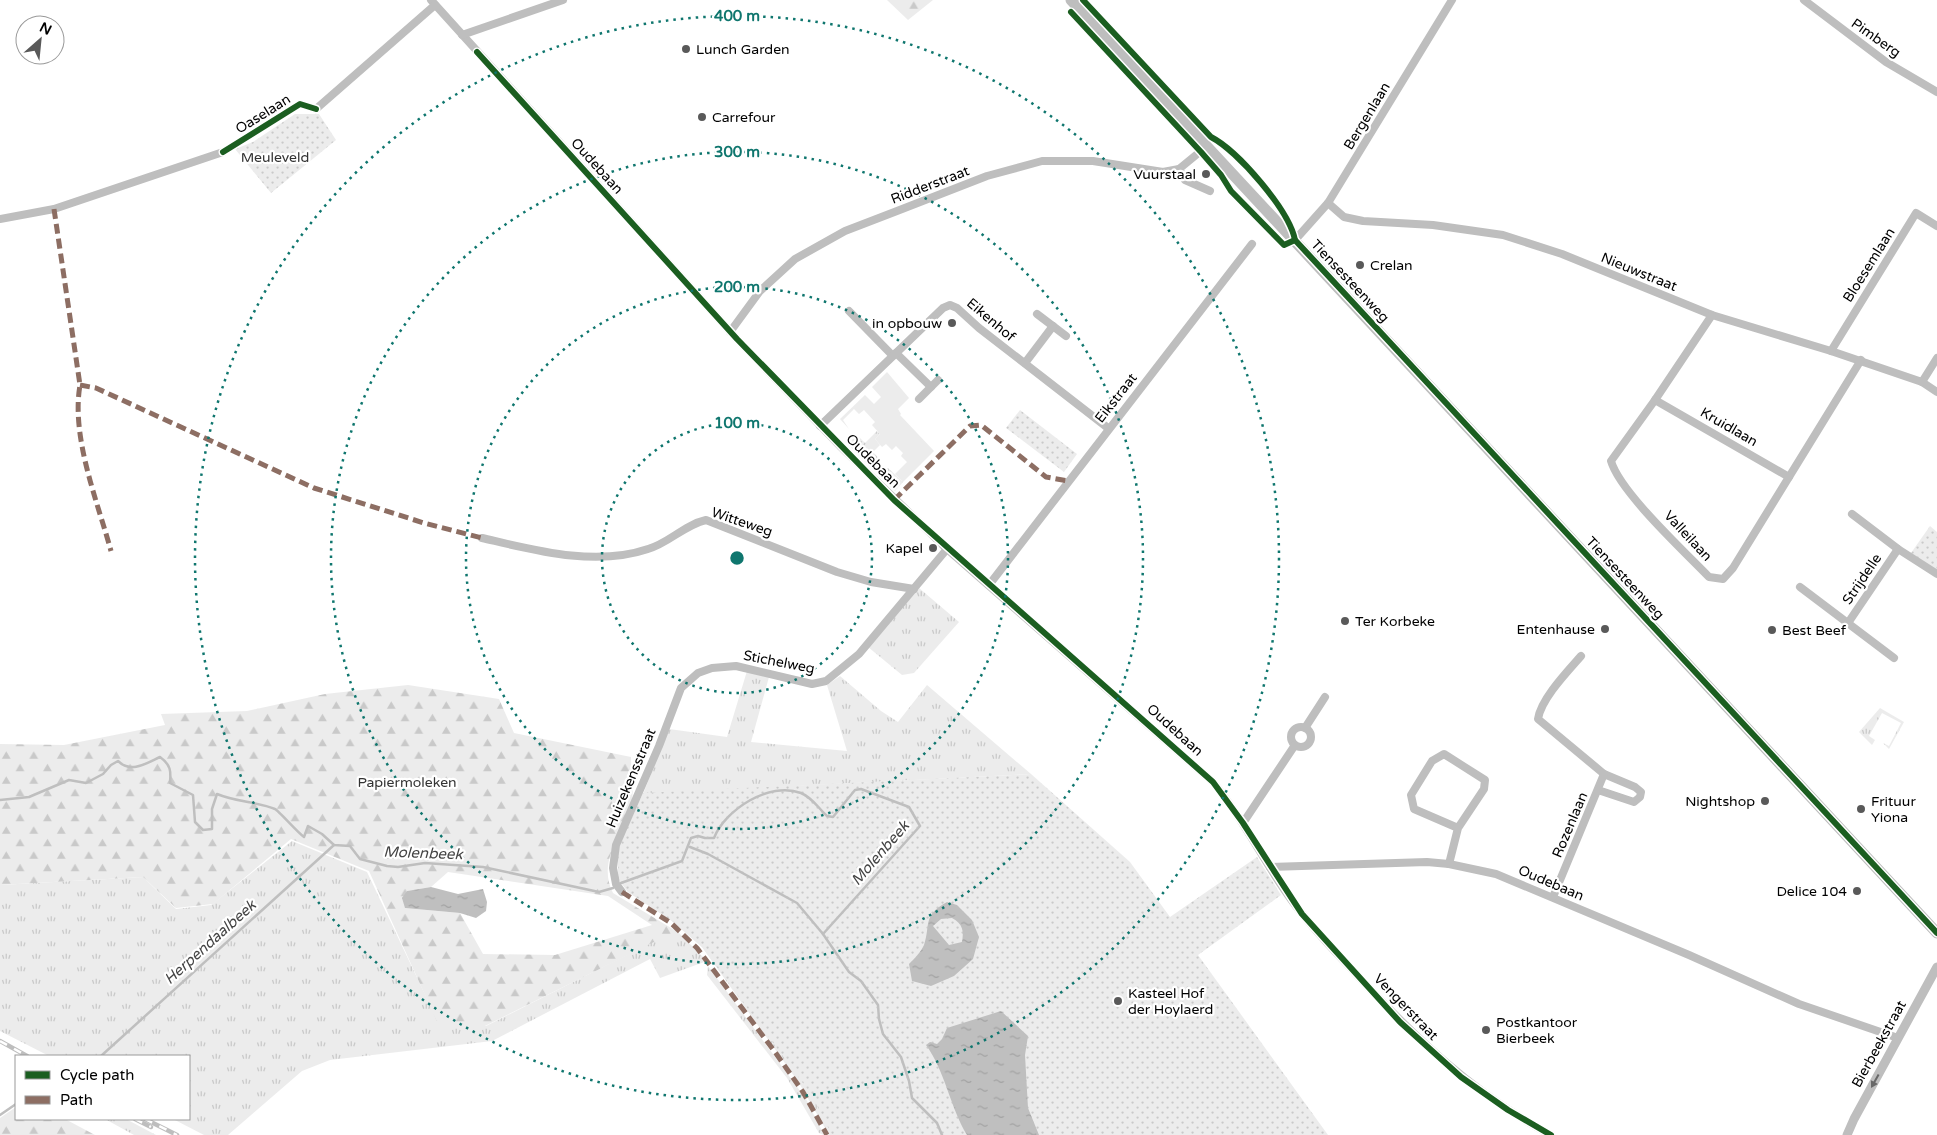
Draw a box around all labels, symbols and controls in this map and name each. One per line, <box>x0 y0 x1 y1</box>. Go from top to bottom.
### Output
text: 400 m <box>714 7 760 25</box>
north arrow <box>15 15 65 65</box>
street label: Pimberg <box>1848 15 1904 61</box>
text: N <box>37 19 55 39</box>
place label: Lunch Garden <box>696 41 790 58</box>
marker: Lunch Garden <box>680 43 692 55</box>
street label: Bergenlaan <box>1340 79 1394 153</box>
street label: Oaselaan <box>232 90 294 138</box>
place label: Carrefour <box>712 109 776 126</box>
marker: Carrefour <box>696 111 708 123</box>
street label: Oudebaan <box>567 134 627 198</box>
text: 300 m <box>714 143 760 161</box>
park label: Meuleveld <box>241 149 309 166</box>
street label: Ridderstraat <box>888 162 972 208</box>
place label: Vuurstaal <box>1133 166 1196 183</box>
marker: Vuurstaal <box>1200 168 1212 180</box>
street label: Bloesemlaan <box>1839 225 1899 305</box>
street label: Tiensesteenweg <box>1307 236 1393 326</box>
street label: Nieuwstraat <box>1599 249 1680 295</box>
place label: Crelan <box>1370 257 1413 274</box>
marker: Crelan <box>1354 259 1366 271</box>
text: 200 m <box>714 278 760 296</box>
street label: Eikenhof <box>963 295 1019 346</box>
place label: in opbouw <box>872 315 942 332</box>
marker: in opbouw <box>946 317 958 329</box>
street label: Eikstraat <box>1091 369 1141 426</box>
street label: Kruidlaan <box>1697 404 1761 450</box>
text: 100 m <box>714 414 760 432</box>
street label: Oudebaan <box>842 430 904 492</box>
street label: Witteweg <box>709 504 775 540</box>
street label: Valleilaan <box>1660 507 1716 565</box>
street label: Tiensesteenweg <box>1582 533 1668 623</box>
place label: Kapel <box>886 540 923 557</box>
marker: Kapel <box>927 542 939 554</box>
centre of rings <box>728 549 746 567</box>
street label: Strijdelle <box>1839 550 1885 608</box>
place label: Ter Korbeke <box>1355 613 1435 630</box>
marker: Ter Korbeke <box>1339 615 1351 627</box>
place label: Entenhause <box>1517 621 1595 638</box>
place label: Best Beef <box>1782 622 1847 639</box>
marker: Entenhause <box>1599 623 1611 635</box>
marker: Best Beef <box>1766 624 1778 636</box>
street label: Stichelweg <box>742 647 816 677</box>
street label: Oudebaan <box>1143 700 1207 760</box>
street label: Huizekensstraat <box>602 725 660 830</box>
park label: Papiermoleken <box>357 774 457 791</box>
street label: Rozenlaan <box>1549 790 1591 860</box>
place label: Nightshop <box>1685 793 1755 810</box>
place label: Frituur Yiona <box>1871 793 1916 826</box>
marker: Nightshop <box>1759 795 1771 807</box>
marker: Frituur Yiona <box>1855 803 1867 815</box>
water label: Molenbeek <box>847 816 914 889</box>
water label: Molenbeek <box>383 843 465 863</box>
street label: Oudebaan <box>1516 862 1586 904</box>
place label: Delice 104 <box>1777 883 1847 900</box>
marker: Delice 104 <box>1851 885 1863 897</box>
water label: Herpendaalbeek <box>160 895 261 988</box>
street label: Vengerstraat <box>1370 970 1442 1044</box>
place label: Kasteel Hof der Hoylaerd <box>1128 985 1213 1018</box>
marker: Kasteel Hof der Hoylaerd <box>1112 995 1124 1007</box>
street label: Bierbeekstraat <box>1848 997 1910 1090</box>
place label: Postkantoor Bierbeek <box>1496 1014 1578 1047</box>
marker: Postkantoor Bierbeek <box>1480 1024 1492 1036</box>
legend <box>15 1055 190 1120</box>
text: Cycle path <box>60 1066 134 1084</box>
one-way arrow <box>1870 1075 1879 1088</box>
text: Path <box>60 1091 93 1109</box>

